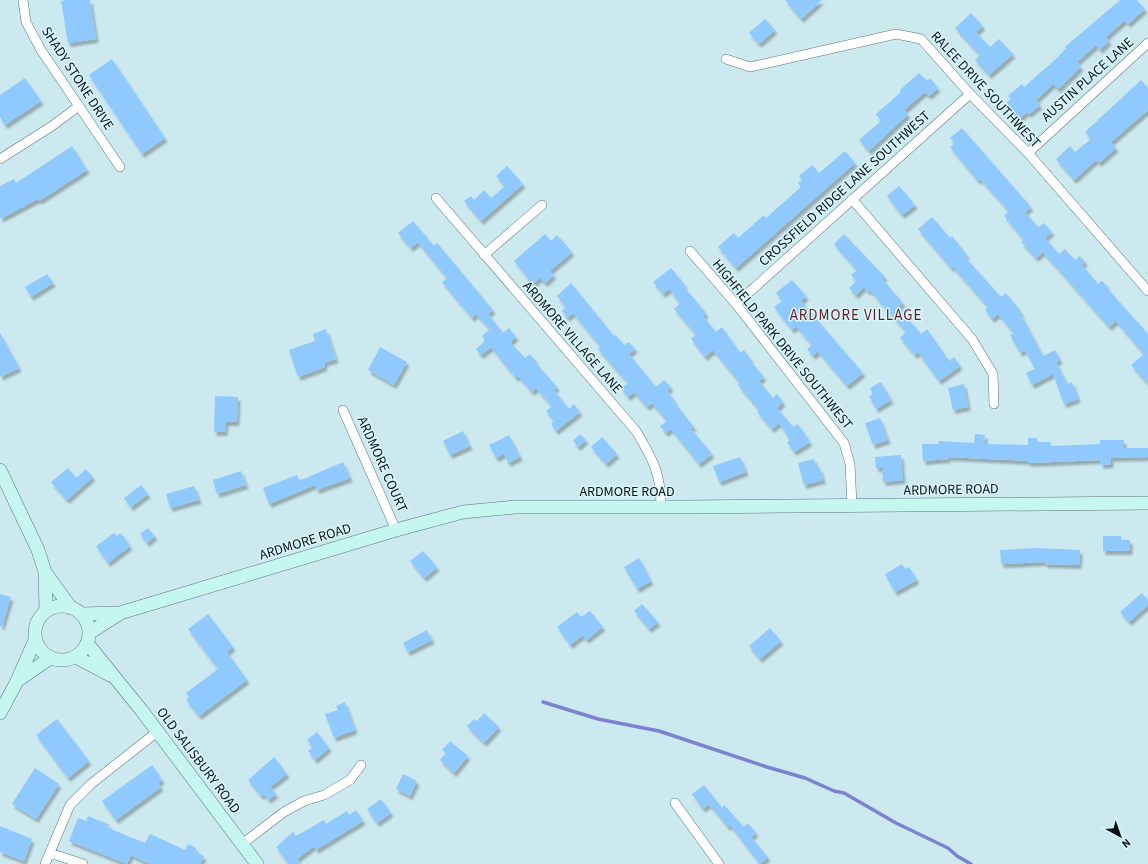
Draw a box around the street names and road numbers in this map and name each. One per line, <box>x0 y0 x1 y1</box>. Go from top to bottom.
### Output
street label: SHADY STONE DRIVE <box>36 23 118 134</box>
street label: RALEE DRIVE SOUTHWEST <box>926 27 1045 153</box>
street label: AUSTIN PLACE LANE <box>1037 33 1138 127</box>
street label: CROSSFIELD RIDGE LANE SOUTHWEST <box>755 106 935 271</box>
street label: HIGHFIELD PARK DRIVE SOUTHWEST <box>707 255 858 434</box>
street label: ARDMORE VILLAGE LANE <box>518 277 627 398</box>
street label: ARDMORE COURT <box>352 413 412 516</box>
street label: ARDMORE ROAD <box>903 479 999 501</box>
street label: ARDMORE ROAD <box>579 482 675 502</box>
street label: ARDMORE ROAD <box>257 518 354 565</box>
street label: OLD SALISBURY ROAD <box>152 703 245 818</box>

